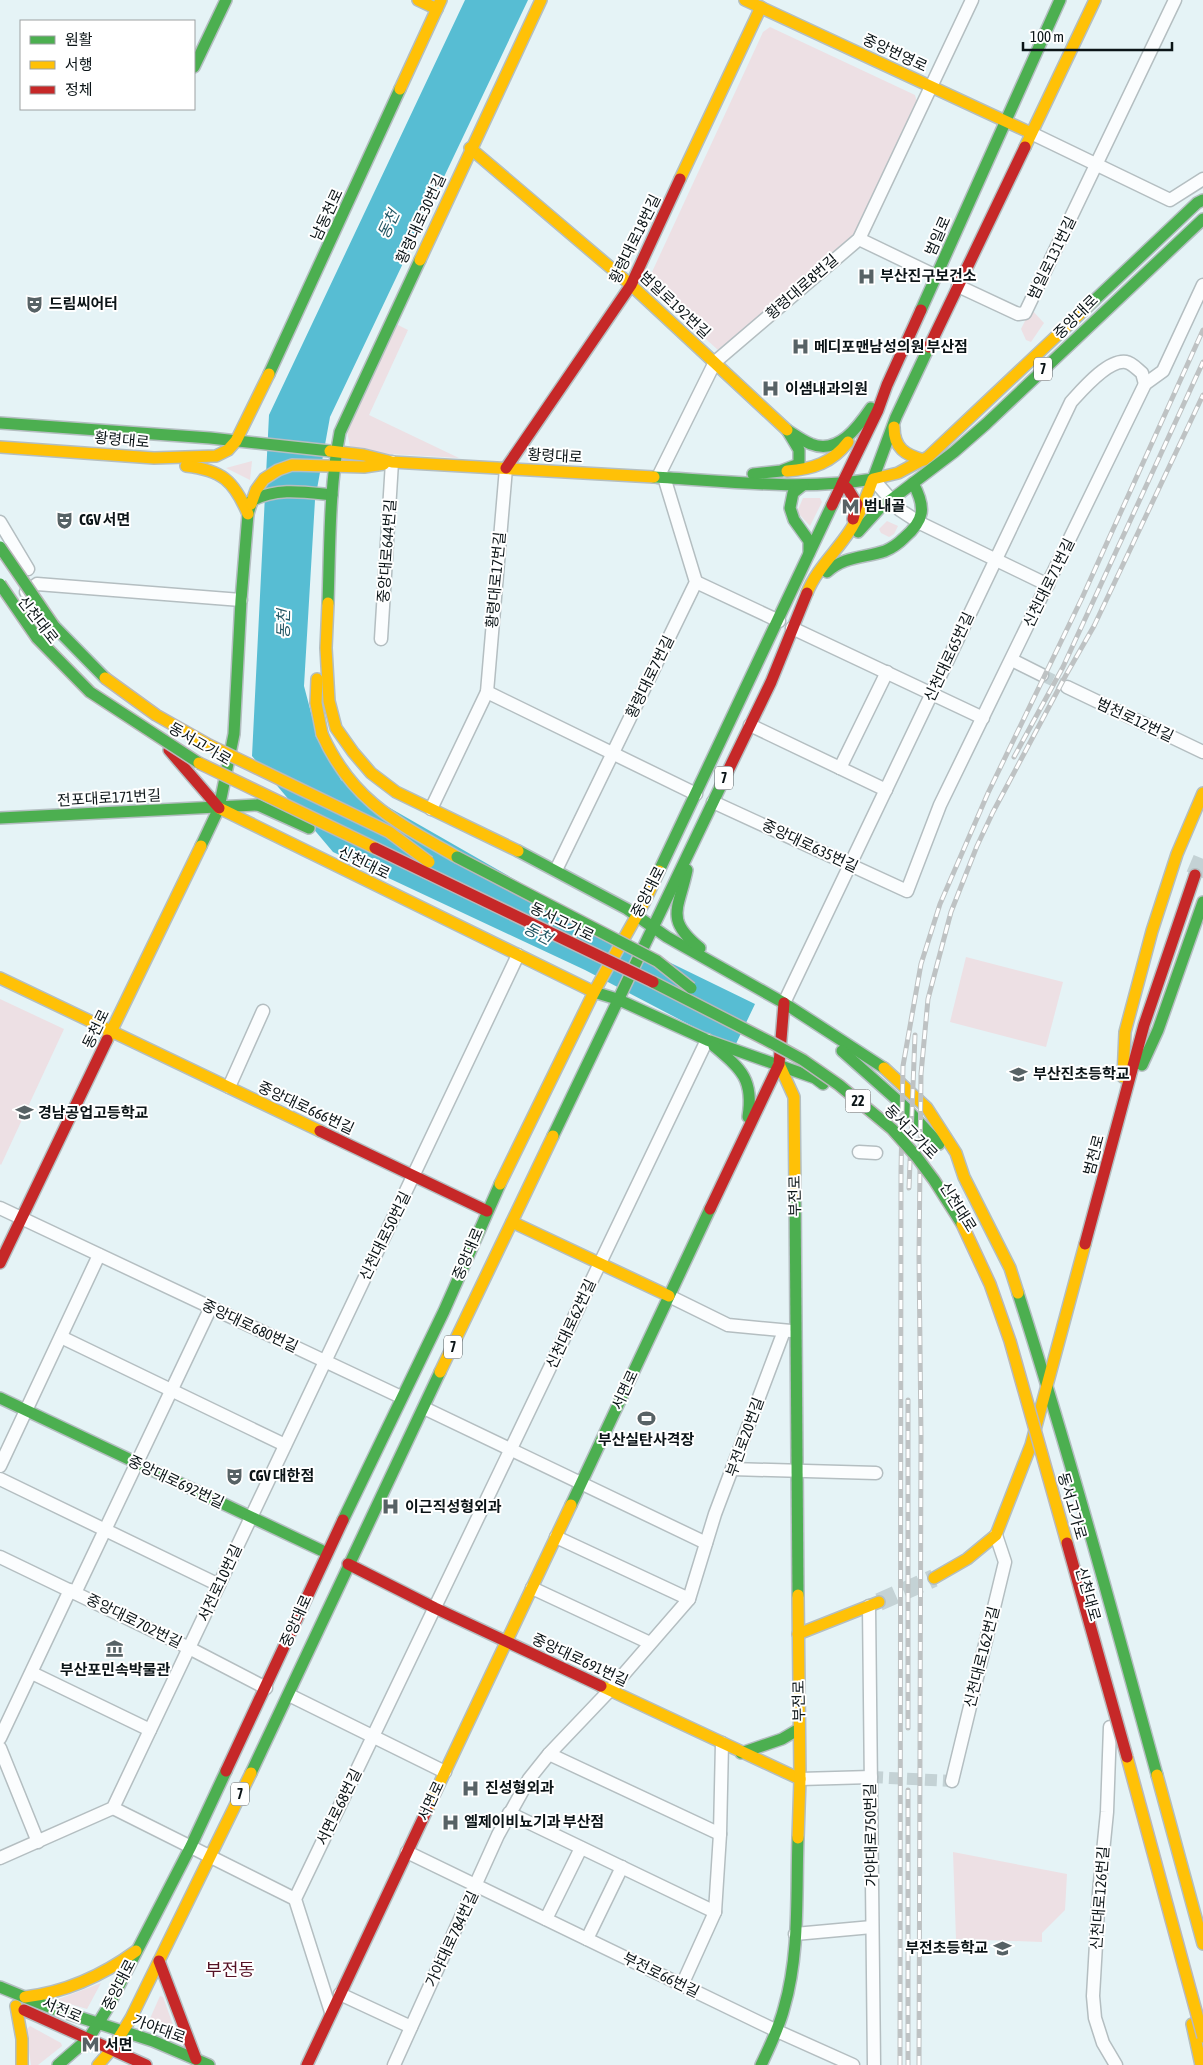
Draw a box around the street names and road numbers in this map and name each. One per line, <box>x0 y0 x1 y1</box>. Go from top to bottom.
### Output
street label: 중앙번영로 <box>860 30 930 75</box>
street label: 황령대로30번길 <box>392 171 449 266</box>
street label: 남동천로 <box>307 186 346 243</box>
street label: 황령대로18번길 <box>606 192 663 286</box>
street label: 범일로 <box>921 213 954 258</box>
street label: 범일로131번길 <box>1024 214 1079 302</box>
street label: 황령대로8번길 <box>762 251 841 323</box>
street label: 범일로192번길 <box>637 268 714 342</box>
street label: 중앙대로 <box>1050 291 1101 342</box>
road number: 7 <box>1034 358 1052 380</box>
street label: 황령대로 <box>94 429 150 450</box>
street label: 황령대로 <box>527 446 583 465</box>
street label: 중앙대로644번길 <box>374 499 399 603</box>
street label: 황령대로17번길 <box>483 531 508 629</box>
street label: 신천대로71번길 <box>1020 536 1077 630</box>
street label: 신천대로 <box>15 593 62 647</box>
street label: 신천대로65번길 <box>920 609 977 704</box>
street label: 황령대로7번길 <box>622 633 677 721</box>
street label: 범천로12번길 <box>1094 694 1176 745</box>
street label: 동서고가로 <box>166 719 234 768</box>
road number: 7 <box>715 766 733 790</box>
street label: 전포대로171번길 <box>57 786 161 809</box>
street label: 중앙대로635번길 <box>760 816 861 875</box>
street label: 신천대로 <box>336 843 393 882</box>
street label: 중앙대로 <box>627 863 668 920</box>
street label: 동서고가로 <box>527 899 597 944</box>
street label: 동천로 <box>79 1006 112 1051</box>
street label: 중앙대로666번길 <box>256 1078 357 1137</box>
road number: 22 <box>846 1090 870 1112</box>
street label: 동서고가로 <box>881 1101 941 1162</box>
street label: 범천로 <box>1080 1133 1107 1177</box>
street label: 부전로 <box>786 1175 803 1217</box>
street label: 신천대로 <box>937 1179 980 1235</box>
street label: 신천대로50번길 <box>356 1189 413 1283</box>
street label: 중앙대로 <box>449 1225 486 1283</box>
street label: 신천대로62번길 <box>542 1276 599 1371</box>
street label: 중앙대로680번길 <box>200 1296 301 1355</box>
road number: 7 <box>444 1335 462 1358</box>
street label: 서면로 <box>608 1367 641 1412</box>
street label: 부전로20번길 <box>722 1395 767 1479</box>
street label: 중앙대로692번길 <box>126 1452 227 1511</box>
street label: 동서고가로 <box>1055 1470 1090 1541</box>
street label: 서전로10번길 <box>194 1542 245 1624</box>
street label: 신천대로 <box>1073 1565 1104 1623</box>
street label: 중앙대로702번길 <box>84 1590 185 1651</box>
street label: 중앙대로 <box>277 1592 315 1649</box>
street label: 신천대로162번길 <box>961 1604 1002 1709</box>
street label: 중앙대로691번길 <box>530 1630 631 1689</box>
street label: 부전로 <box>790 1680 807 1722</box>
street label: 서면로68번길 <box>313 1766 364 1848</box>
street label: 서면로 <box>414 1778 447 1823</box>
road number: 7 <box>231 1782 249 1806</box>
street label: 가야대로750번길 <box>861 1783 880 1887</box>
street label: 신천대로126번길 <box>1087 1846 1112 1950</box>
street label: 가야대로784번길 <box>422 1888 481 1989</box>
street label: 부전로66번길 <box>620 1949 702 2000</box>
street label: 중앙대로 <box>98 1956 139 2013</box>
street label: 서전로 <box>40 1994 85 2025</box>
street label: 가야대로 <box>130 2011 188 2046</box>

